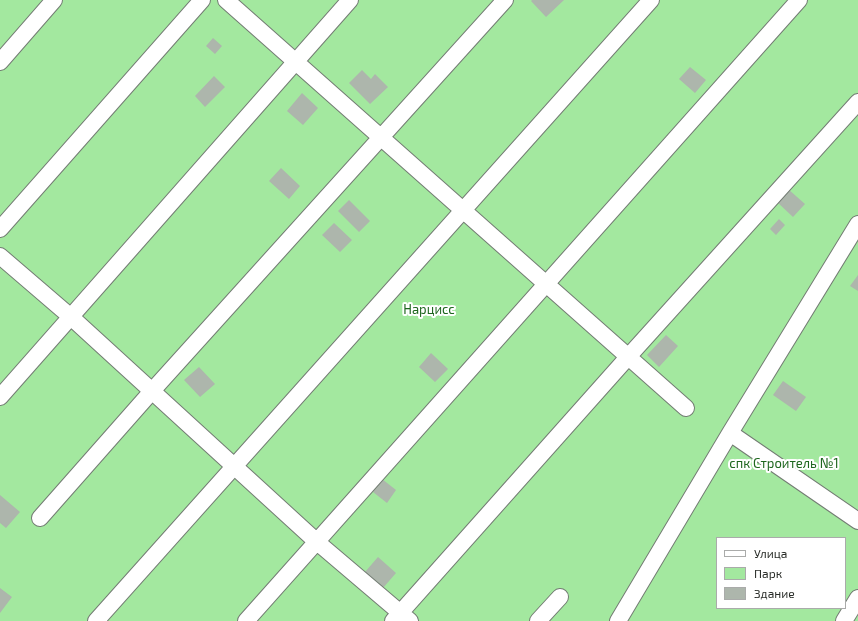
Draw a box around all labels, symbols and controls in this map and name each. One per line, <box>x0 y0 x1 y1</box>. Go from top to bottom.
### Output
park label: Нарцисс <box>403 302 455 318</box>
park label: спк Строитель №1 <box>729 456 839 472</box>
legend <box>716 537 846 609</box>
text: Улица <box>754 546 787 560</box>
text: Парк <box>754 566 782 580</box>
text: Здание <box>754 586 795 600</box>

